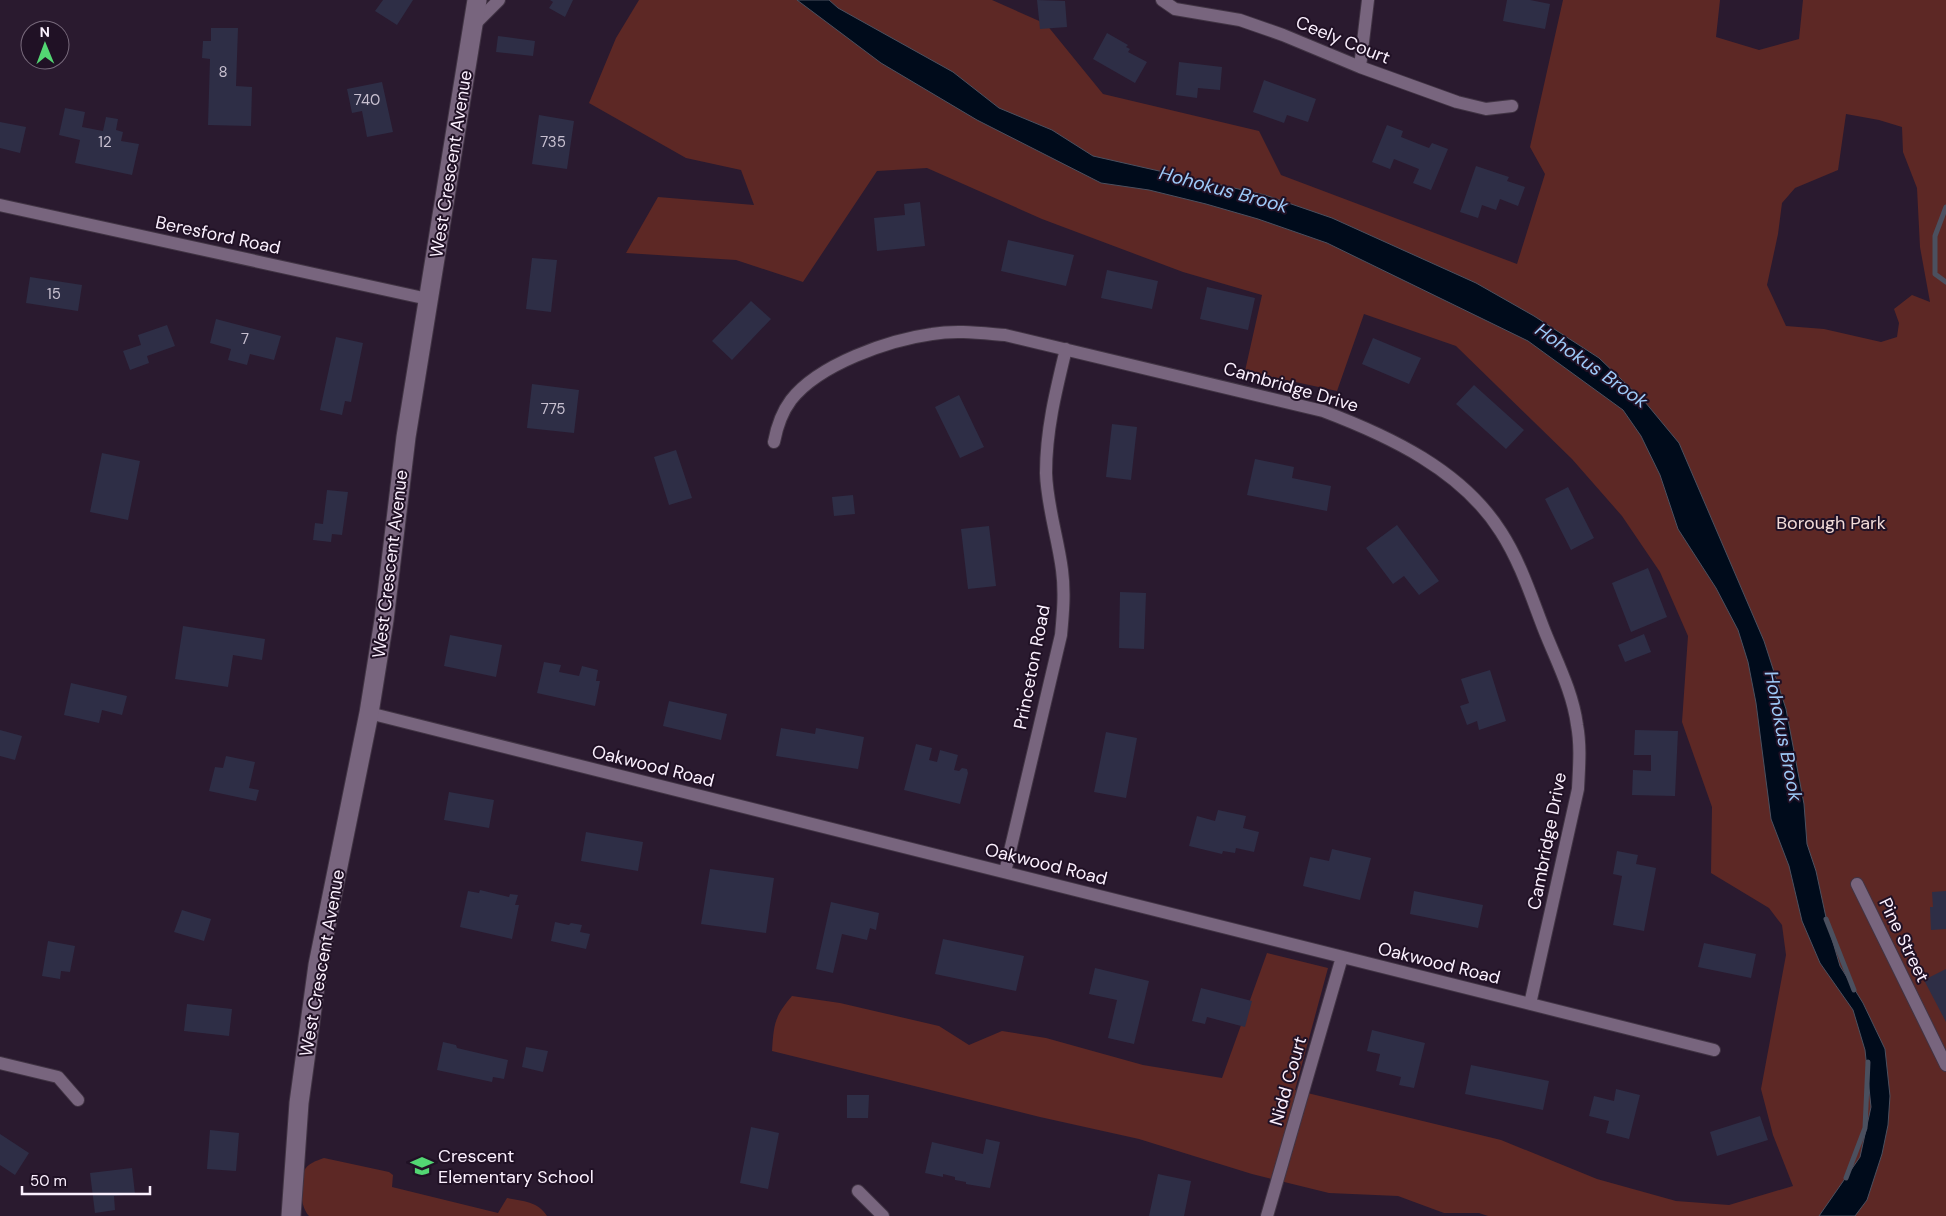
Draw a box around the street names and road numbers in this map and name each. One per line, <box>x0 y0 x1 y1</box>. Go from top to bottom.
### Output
street label: Ceely Court <box>1292 10 1394 70</box>
street label: West Crescent Avenue <box>424 69 478 259</box>
street label: Beresford Road <box>153 210 283 260</box>
street label: Cambridge Drive <box>1221 356 1361 418</box>
street label: West Crescent Avenue <box>367 468 413 660</box>
street label: Princeton Road <box>1008 603 1056 731</box>
street label: Oakwood Road <box>589 739 717 793</box>
street label: Cambridge Drive <box>1522 770 1572 912</box>
street label: Oakwood Road <box>982 837 1110 891</box>
street label: West Crescent Avenue <box>294 868 350 1058</box>
street label: Pine Street <box>1873 894 1935 986</box>
street label: Oakwood Road <box>1375 936 1503 990</box>
street label: Nidd Court <box>1264 1034 1312 1128</box>

